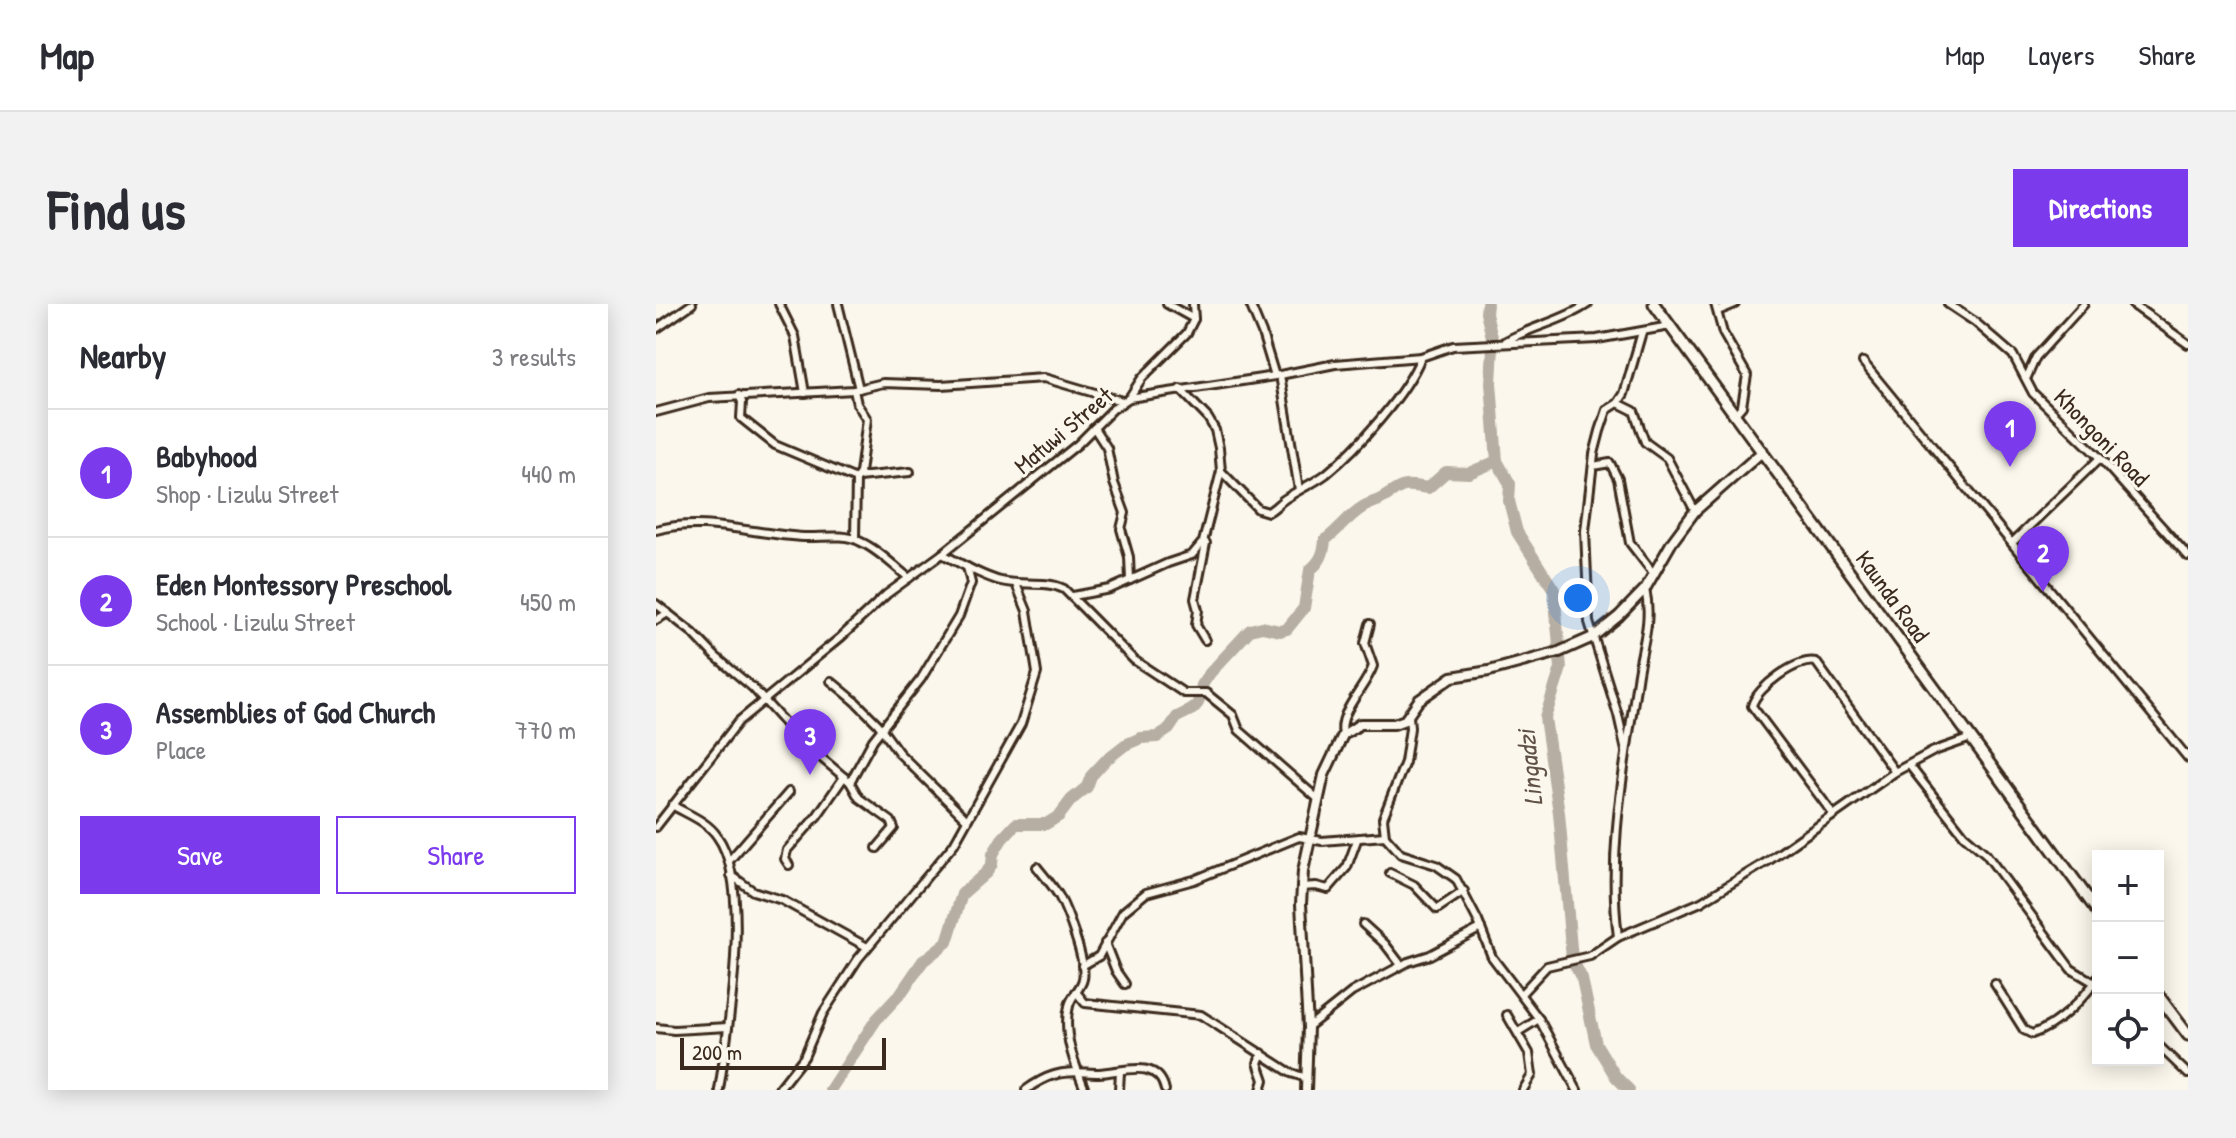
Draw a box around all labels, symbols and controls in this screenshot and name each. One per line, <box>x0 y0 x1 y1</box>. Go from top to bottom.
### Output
text: Map <box>40 29 94 81</box>
text: Map <box>1945 36 1985 74</box>
text: Layers <box>2029 36 2094 74</box>
text: Share <box>2138 36 2196 74</box>
button: Directions <box>2013 169 2188 247</box>
text: Find us <box>48 171 186 246</box>
text: Nearby <box>80 333 166 379</box>
text: 3 results <box>492 339 576 374</box>
street label: Matuwi Street <box>1007 379 1120 481</box>
street label: Khongoni Road <box>2047 381 2157 493</box>
pin: 1 <box>1984 401 2036 467</box>
text: Babyhood <box>156 436 257 476</box>
text: 1 <box>101 456 111 491</box>
text: 440 m <box>521 456 576 491</box>
text: Shop · Lizulu Street <box>156 476 338 511</box>
pin: 2 <box>2017 526 2069 592</box>
street label: Kaunda Road <box>1849 544 1937 648</box>
text: Eden Montessory Preschool <box>156 564 451 604</box>
your location <box>1558 578 1598 618</box>
text: 2 <box>100 584 112 619</box>
text: 450 m <box>520 584 576 619</box>
text: School · Lizulu Street <box>156 604 355 639</box>
text: Assemblies of God Church <box>156 692 435 732</box>
pin: 3 <box>784 709 836 775</box>
text: 3 <box>100 712 112 747</box>
text: 770 m <box>515 712 576 747</box>
water label: Lingadzi <box>1507 726 1551 808</box>
text: Place <box>156 732 206 767</box>
button: Save <box>80 816 320 894</box>
button: Share <box>336 816 576 894</box>
map controls <box>2092 850 2164 1066</box>
button: + <box>2092 850 2164 922</box>
button: − <box>2092 922 2164 994</box>
button: locate <box>2092 994 2164 1066</box>
scale bar <box>680 1034 886 1070</box>
text: 200 m <box>692 1037 742 1067</box>

